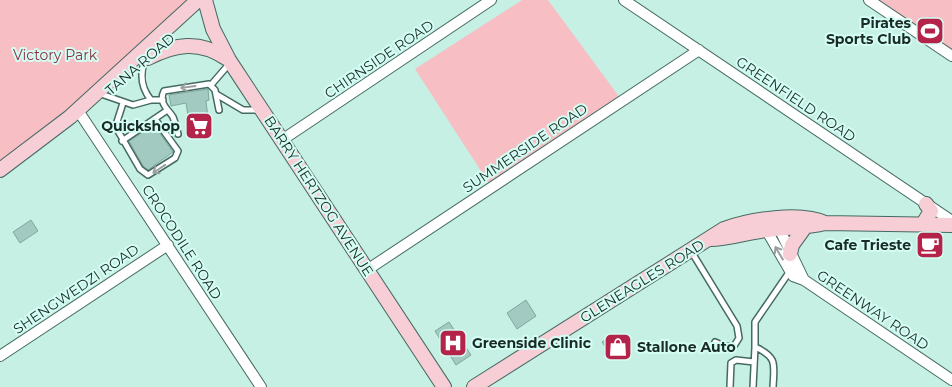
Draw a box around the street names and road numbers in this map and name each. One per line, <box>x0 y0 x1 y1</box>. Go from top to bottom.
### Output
street label: CHIRNSIDE ROAD <box>321 16 437 102</box>
street label: TANA ROAD <box>102 29 178 99</box>
street label: GREENFIELD ROAD <box>733 52 859 146</box>
street label: SUMMERSIDE ROAD <box>459 100 591 196</box>
street label: BARRY HERTZOG AVENUE <box>260 112 378 280</box>
street label: CROCODILE ROAD <box>138 181 226 303</box>
street label: GLENEAGLES ROAD <box>577 235 707 327</box>
street label: SHENGWEDZI ROAD <box>10 240 142 338</box>
street label: GREENWAY ROAD <box>814 266 932 354</box>

